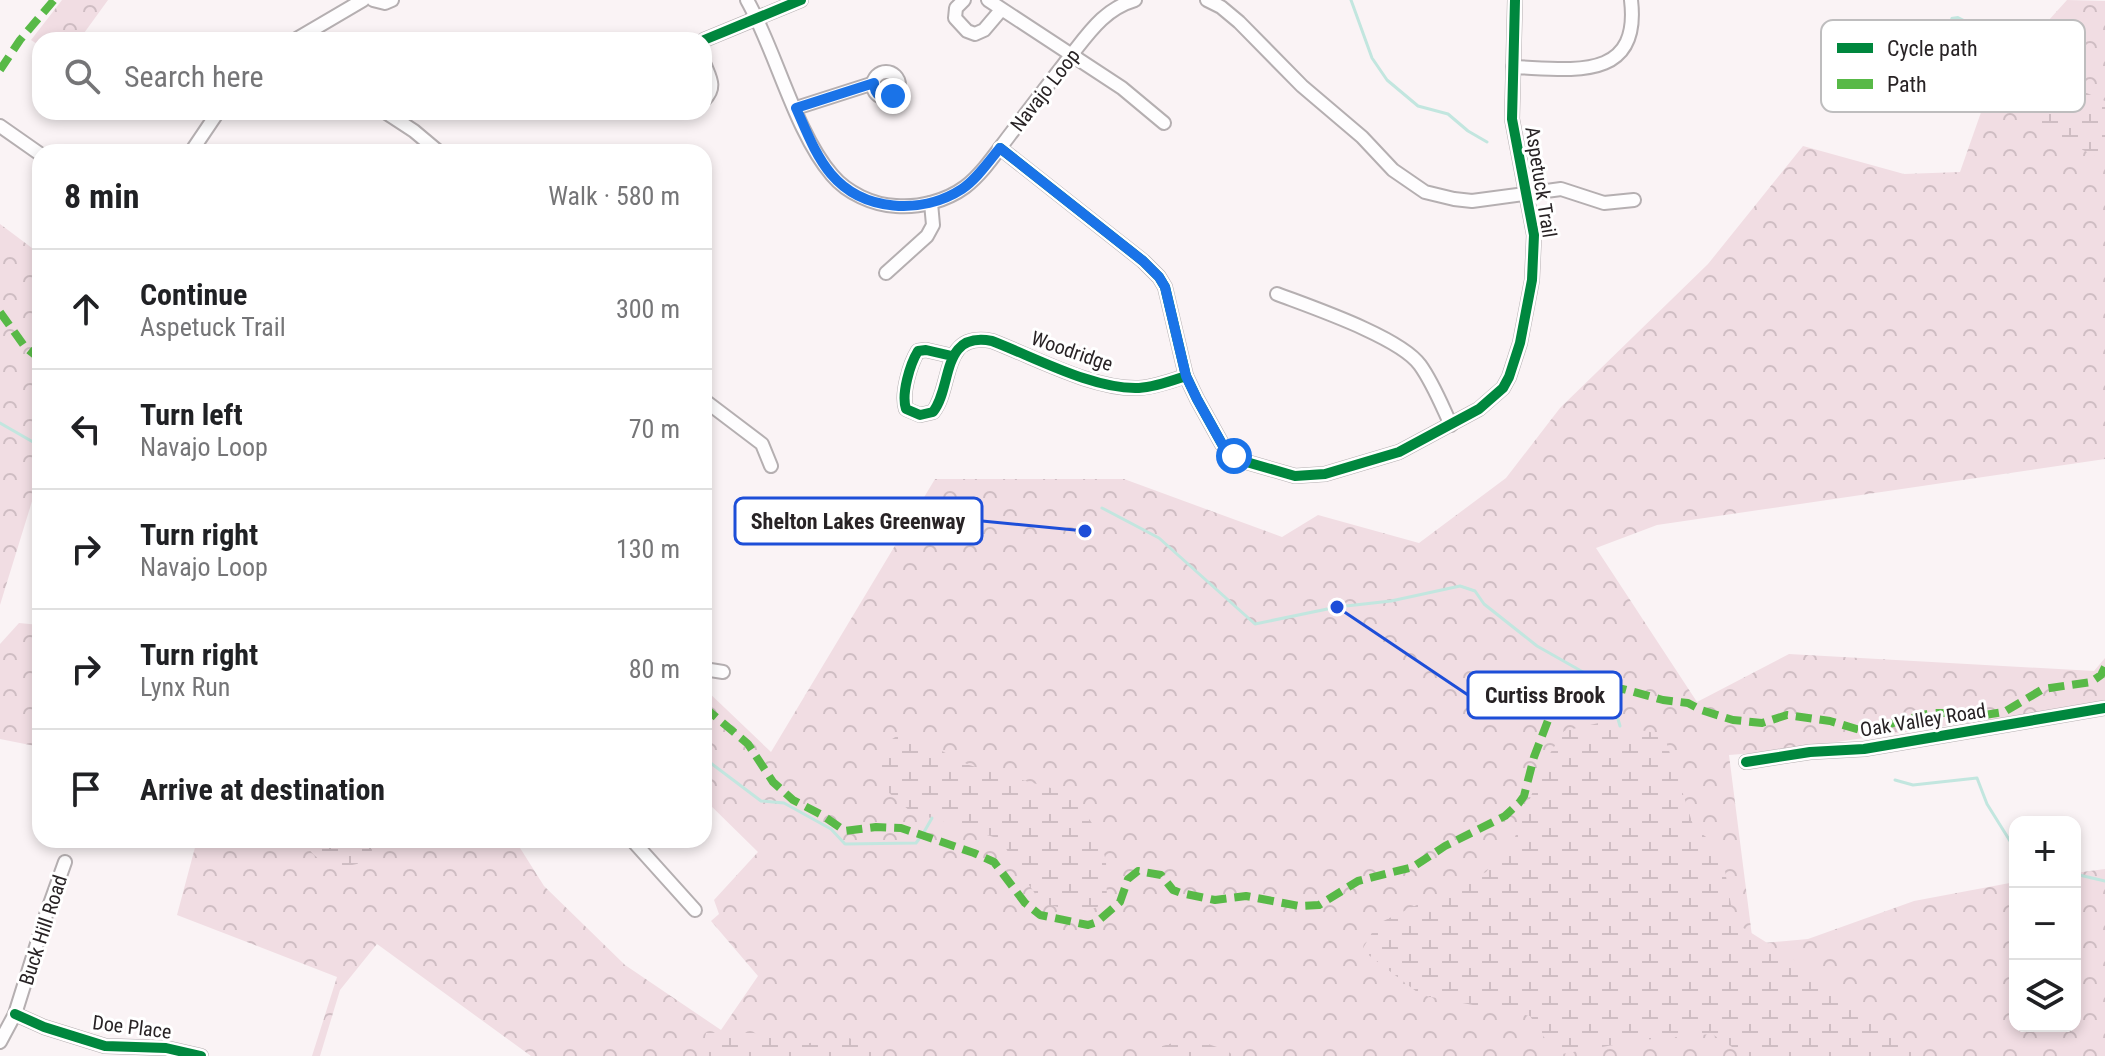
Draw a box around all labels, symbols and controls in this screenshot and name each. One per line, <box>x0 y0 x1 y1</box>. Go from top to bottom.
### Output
legend <box>1821 20 2085 112</box>
search box <box>32 32 712 120</box>
text: Cycle path <box>1887 36 1978 61</box>
street label: Navajo Loop <box>1005 44 1085 136</box>
icon: search <box>60 54 104 98</box>
text: Search here <box>124 59 264 94</box>
text: Path <box>1887 72 1927 97</box>
route end <box>875 78 911 114</box>
street label: Aspetuck Trail <box>1520 125 1562 239</box>
text: 8 min <box>64 176 140 216</box>
text: Walk · 580 m <box>548 181 680 211</box>
text: Continue <box>140 277 247 312</box>
icon: ahead <box>64 287 108 331</box>
text: 300 m <box>616 294 680 324</box>
text: Aspetuck Trail <box>140 312 286 342</box>
street label: Woodridge <box>1028 326 1116 376</box>
text: Turn left <box>140 397 243 432</box>
icon: left <box>64 407 108 451</box>
text: 70 m <box>629 414 680 444</box>
text: Navajo Loop <box>140 432 268 462</box>
route start <box>1216 438 1252 474</box>
callout: Shelton Lakes Greenway <box>735 498 982 544</box>
text: Shelton Lakes Greenway <box>751 509 965 534</box>
text: Turn right <box>140 517 258 552</box>
icon: right <box>64 527 108 571</box>
text: 130 m <box>616 534 680 564</box>
text: Navajo Loop <box>140 552 268 582</box>
text: Turn right <box>140 637 258 672</box>
icon: right <box>64 647 108 691</box>
text: 80 m <box>629 654 680 684</box>
text: Lynx Run <box>140 672 230 702</box>
callout: Curtiss Brook <box>1468 672 1621 718</box>
text: Curtiss Brook <box>1485 683 1606 708</box>
street label: Oak Valley Road <box>1858 698 1988 742</box>
icon: arrive <box>64 767 108 811</box>
text: Arrive at destination <box>140 772 385 807</box>
map controls <box>2009 816 2081 1032</box>
button: + <box>2009 816 2081 888</box>
street label: Buck Hill Road <box>14 872 72 988</box>
button: − <box>2009 888 2081 960</box>
button: layers <box>2009 960 2081 1032</box>
street label: Doe Place <box>91 1010 173 1044</box>

